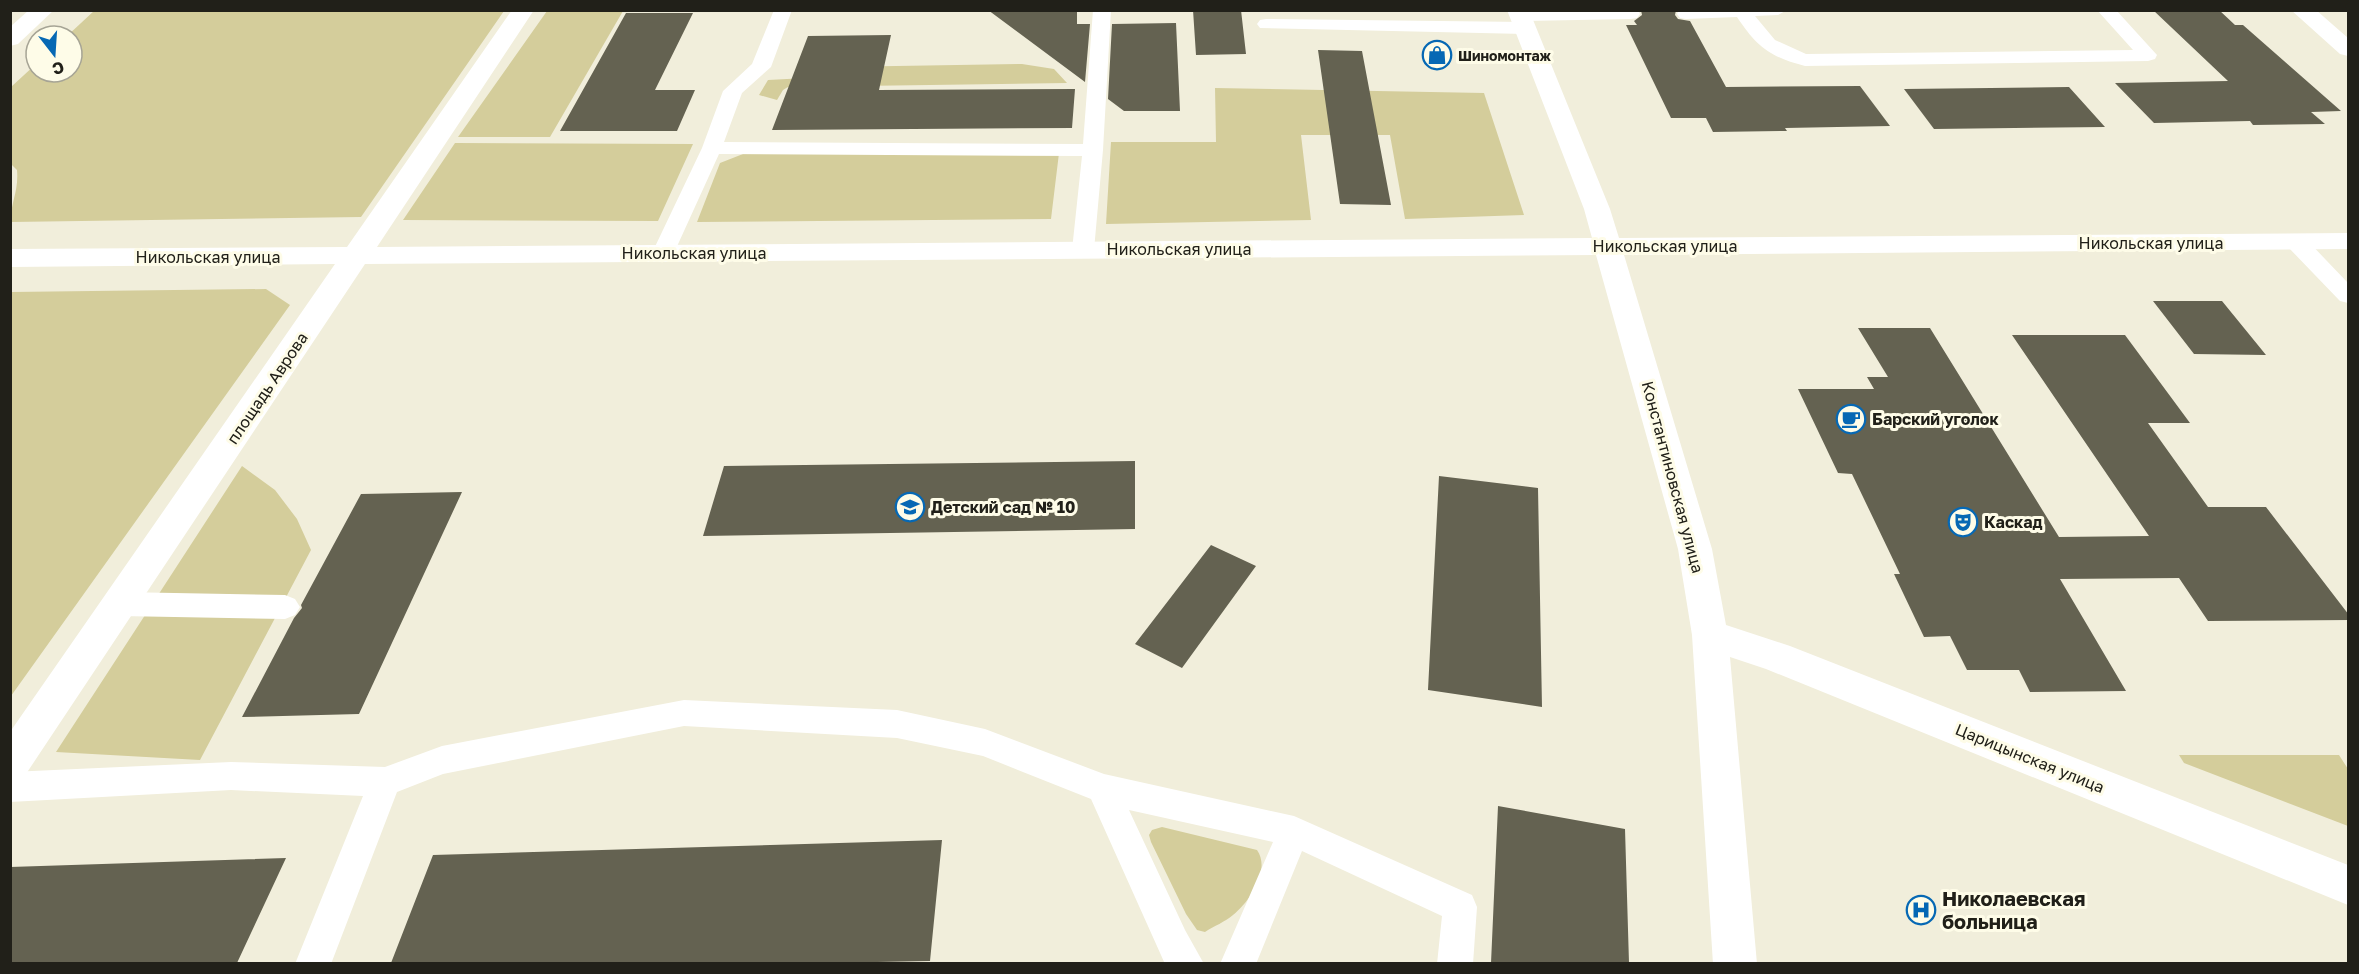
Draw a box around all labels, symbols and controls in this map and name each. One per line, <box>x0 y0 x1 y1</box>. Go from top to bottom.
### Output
north arrow <box>24 24 84 84</box>
shop icon: Шиномонтаж <box>1421 39 1453 71</box>
place label: Шиномонтаж <box>1458 47 1552 64</box>
text: С <box>50 57 67 80</box>
street label: Никольская улица <box>2079 233 2223 253</box>
street label: Никольская улица <box>1593 236 1737 256</box>
street label: Никольская улица <box>1107 239 1251 259</box>
street label: Никольская улица <box>622 243 766 263</box>
street label: Никольская улица <box>136 247 280 267</box>
street label: площадь Аврова <box>222 328 312 448</box>
street label: Константиновская улица <box>1638 379 1708 575</box>
cafe icon: Барский уголок <box>1835 403 1867 435</box>
place label: Барский уголок <box>1872 409 1999 429</box>
school or university icon: Детский сад № 10 <box>894 491 926 523</box>
place label: Детский сад № 10 <box>931 497 1075 517</box>
theatre icon: Каскад <box>1947 506 1979 538</box>
place label: Каскад <box>1984 512 2042 532</box>
street label: Царицынская улица <box>1953 719 2107 797</box>
place label: Николаевская больница <box>1942 886 2086 933</box>
hospital icon: Николаевская больница <box>1905 894 1937 926</box>

